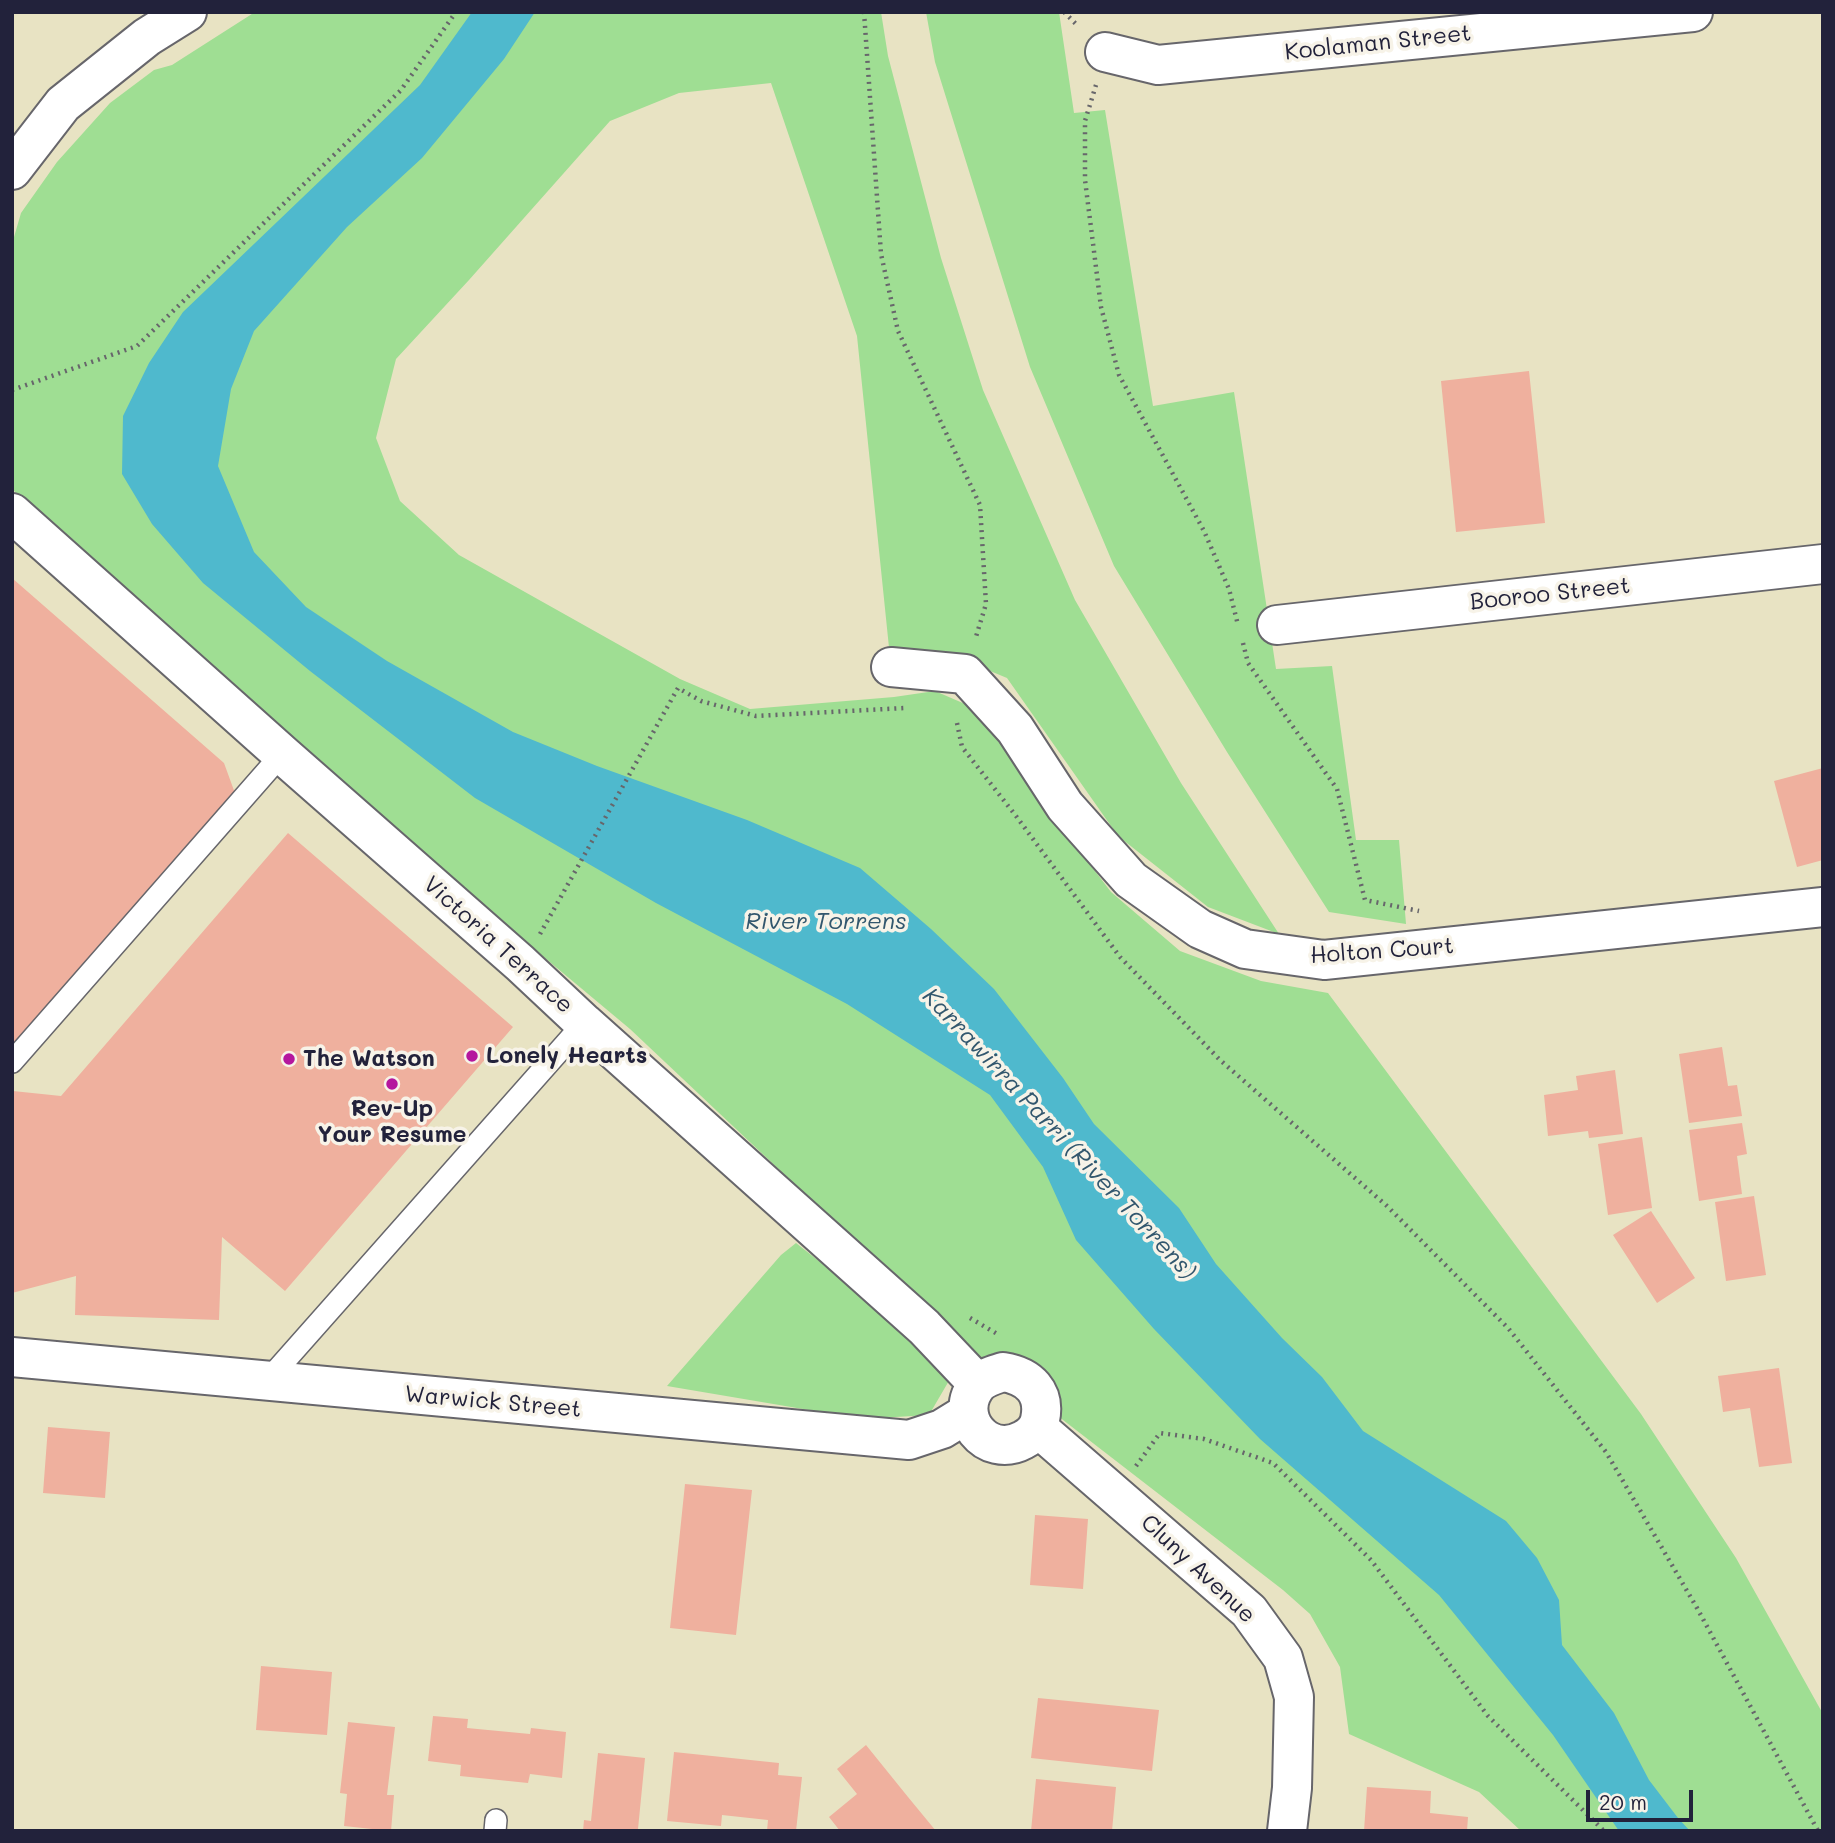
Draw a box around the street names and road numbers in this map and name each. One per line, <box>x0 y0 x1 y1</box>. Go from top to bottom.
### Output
street label: Koolaman Street <box>1283 19 1473 67</box>
street label: Booroo Street <box>1469 572 1631 616</box>
street label: Victoria Terrace <box>418 871 578 1019</box>
street label: Holton Court <box>1309 932 1455 970</box>
street label: Warwick Street <box>404 1381 582 1423</box>
street label: Cluny Avenue <box>1135 1509 1261 1629</box>

